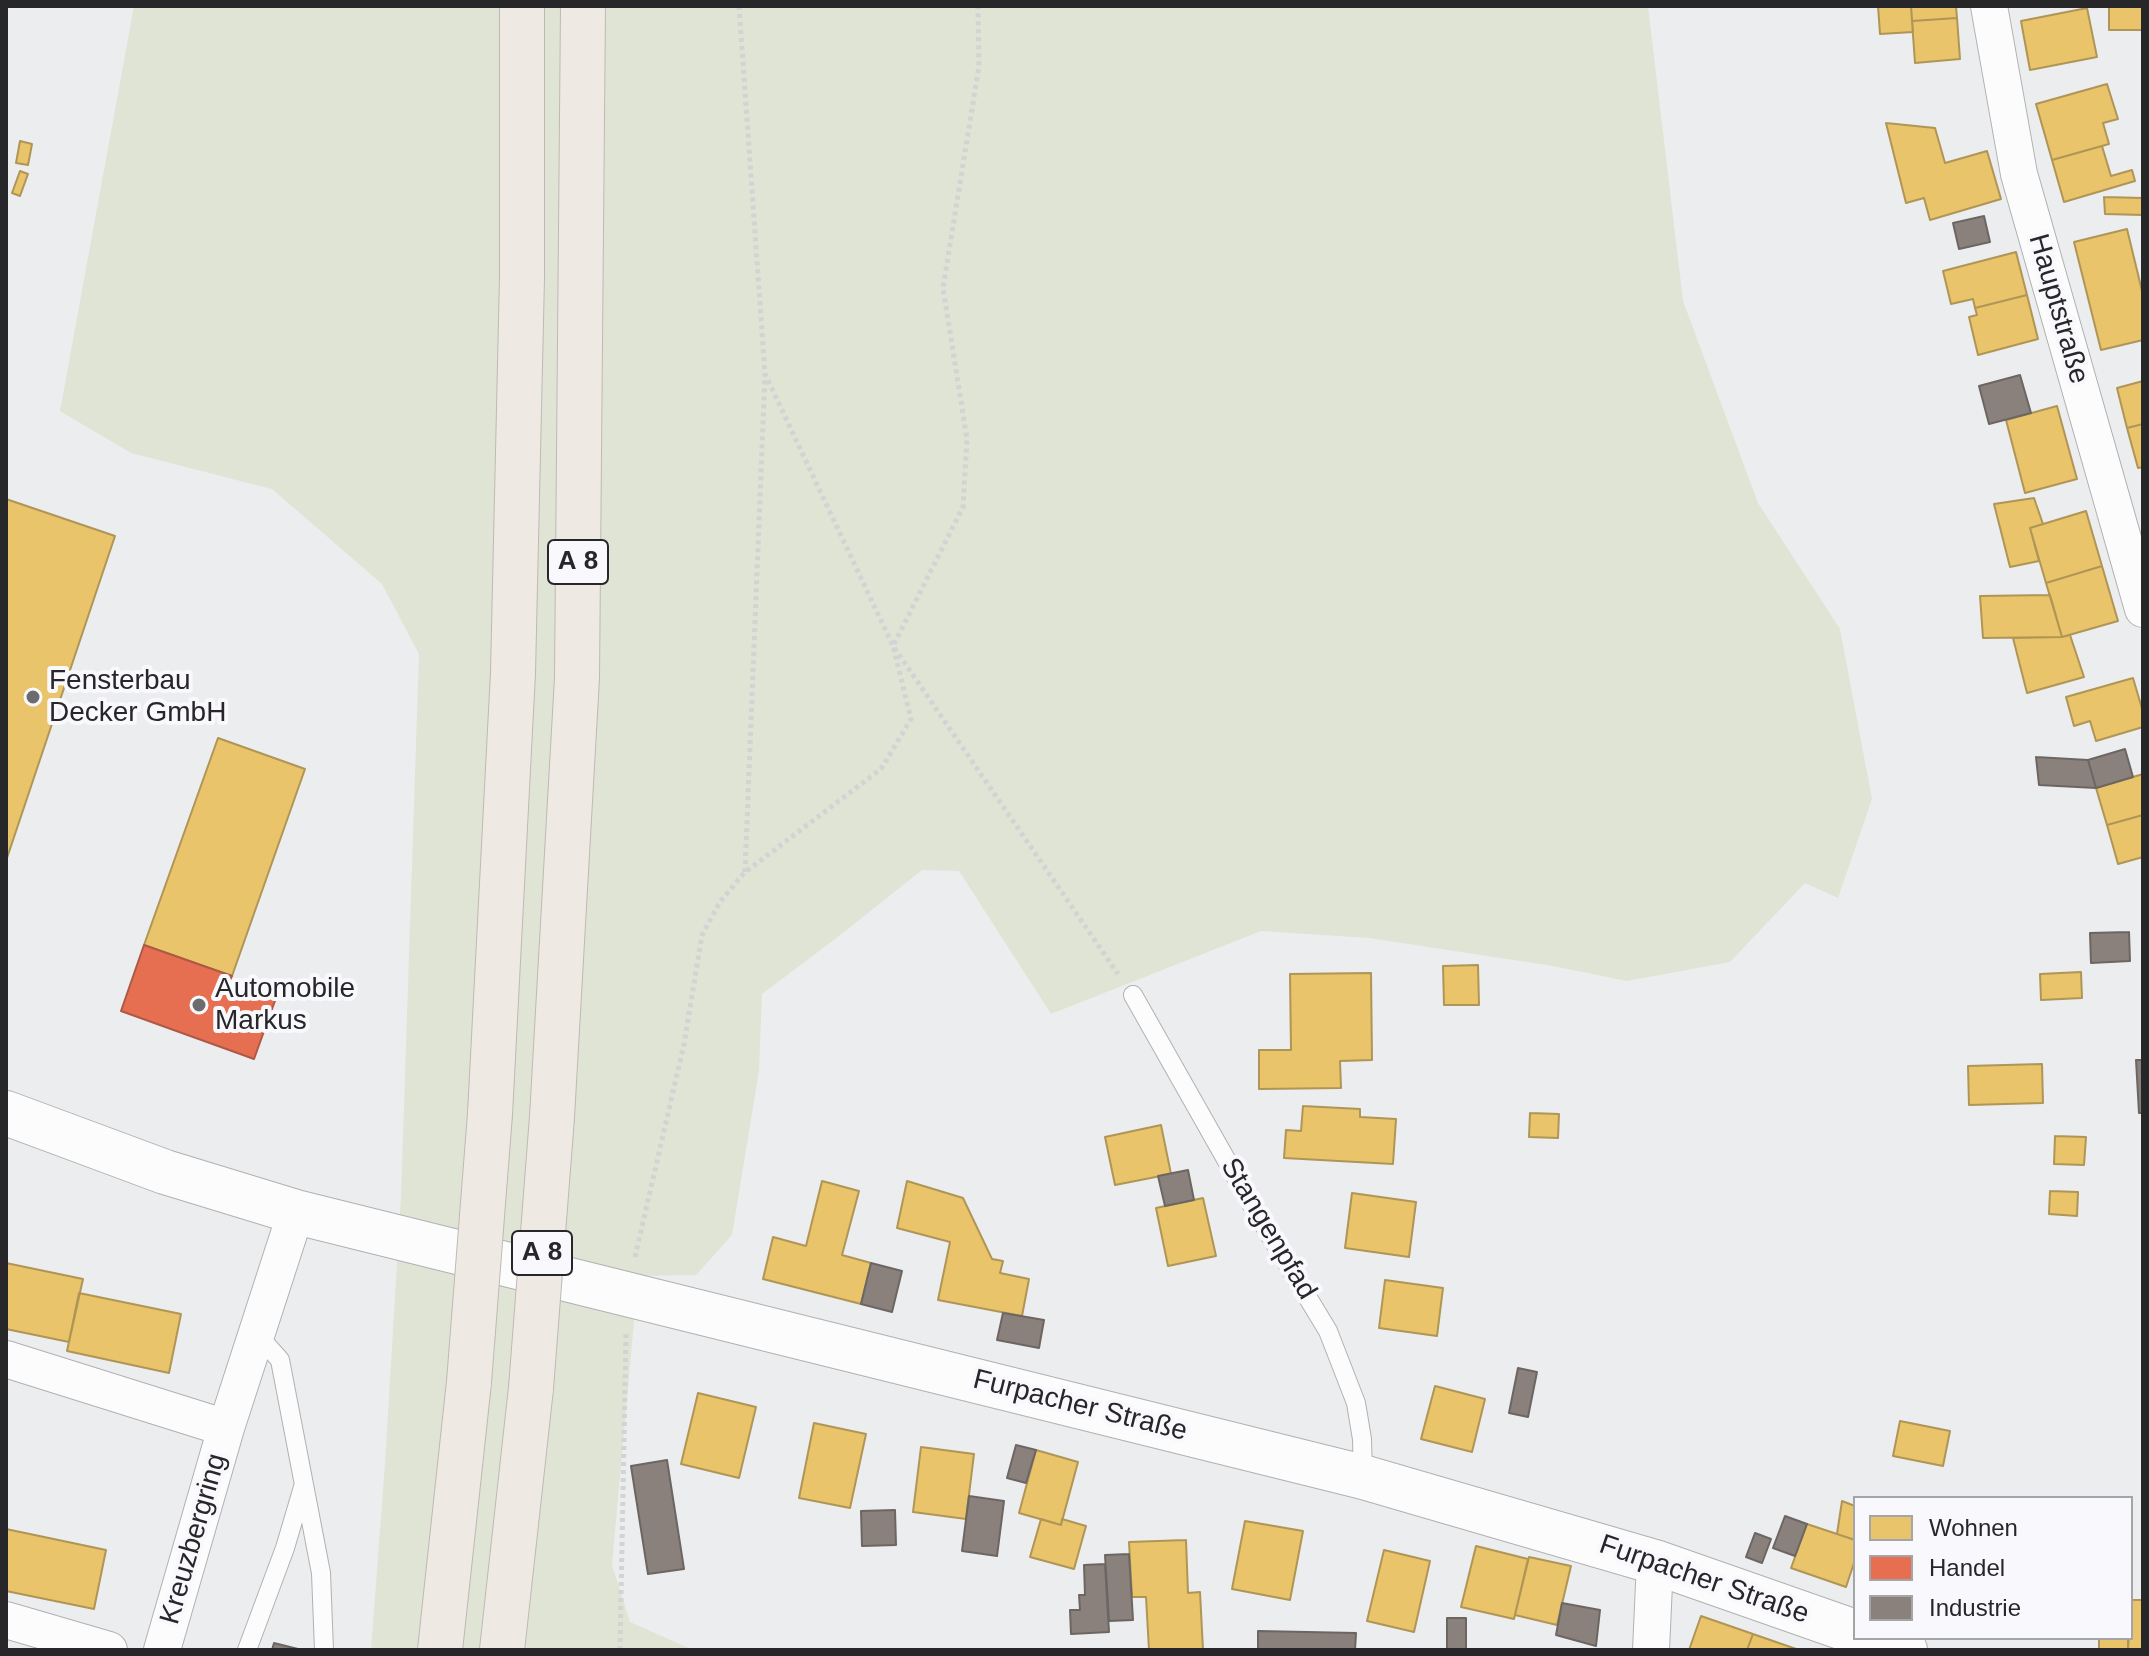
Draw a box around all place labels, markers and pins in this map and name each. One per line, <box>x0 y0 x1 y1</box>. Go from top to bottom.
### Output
place label: Fensterbau Decker GmbH <box>49 664 226 730</box>
marker: Fensterbau Decker GmbH <box>24 688 42 706</box>
place label: Automobile Markus <box>215 972 355 1038</box>
marker: Automobile Markus <box>190 996 208 1014</box>

